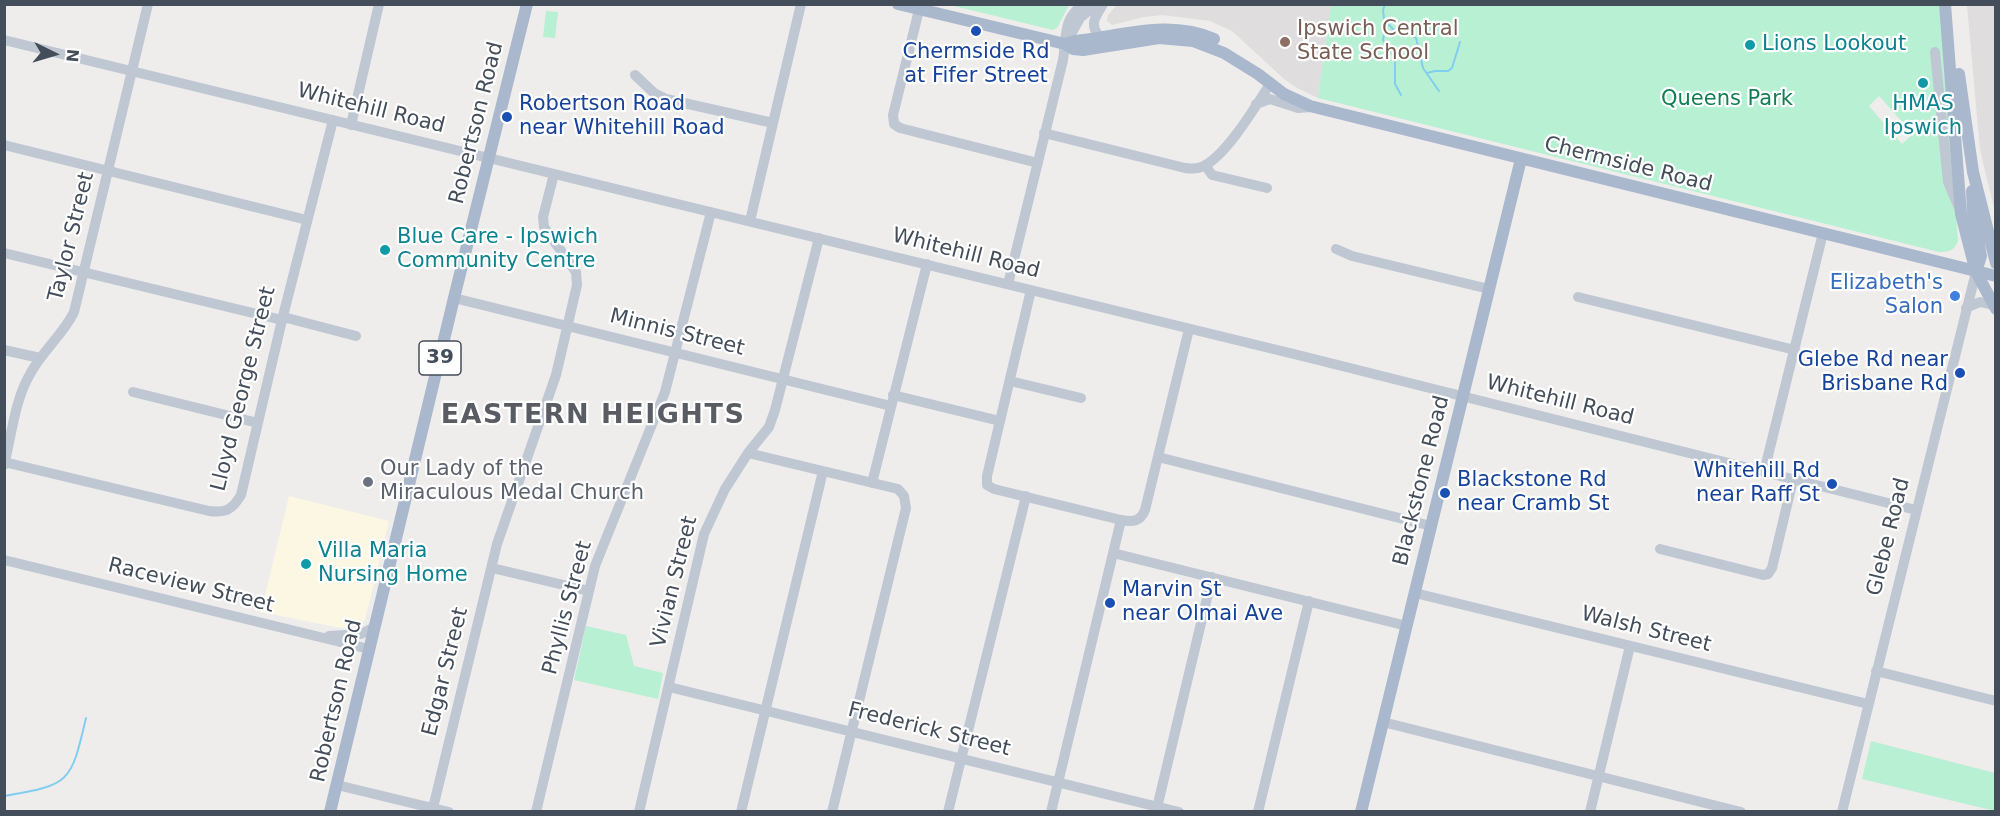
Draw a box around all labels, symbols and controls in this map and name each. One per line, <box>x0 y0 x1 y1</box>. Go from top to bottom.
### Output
place label: Ipswich Central State School <box>1297 17 1458 67</box>
north arrow <box>24 24 84 84</box>
marker: Chermside Rd at Fifer Street <box>969 24 983 38</box>
place label: Lions Lookout <box>1762 32 1906 58</box>
marker: Ipswich Central State School <box>1278 35 1292 49</box>
marker: Lions Lookout <box>1743 38 1757 52</box>
street label: Robertson Road <box>445 39 509 207</box>
place label: Chermside Rd at Fifer Street <box>902 40 1050 90</box>
text: N <box>62 48 82 63</box>
marker: HMAS Ipswich <box>1916 76 1930 90</box>
street label: Whitehill Road <box>295 78 447 140</box>
park label: Queens Park <box>1661 87 1793 113</box>
place label: Robertson Road near Whitehill Road <box>519 92 725 142</box>
place label: HMAS Ipswich <box>1884 92 1962 142</box>
marker: Robertson Road near Whitehill Road <box>500 110 514 124</box>
street label: Chermside Road <box>1542 132 1714 198</box>
street label: Taylor Street <box>44 170 100 304</box>
street label: Whitehill Road <box>890 223 1042 285</box>
place label: Blue Care - Ipswich Community Centre <box>397 225 598 275</box>
marker: Blue Care - Ipswich Community Centre <box>378 243 392 257</box>
place label: Elizabeth's Salon <box>1830 271 1943 321</box>
street label: Lloyd George Street <box>206 284 282 494</box>
marker: Elizabeth's Salon <box>1948 289 1962 303</box>
street label: Minnis Street <box>607 304 747 362</box>
road number: 39 <box>419 341 461 375</box>
place label: Glebe Rd near Brisbane Rd <box>1798 348 1948 398</box>
marker: Glebe Rd near Brisbane Rd <box>1953 366 1967 380</box>
street label: Whitehill Road <box>1484 370 1636 432</box>
street label: Blackstone Road <box>1389 393 1455 569</box>
district label: EASTERN HEIGHTS <box>441 400 745 432</box>
place label: Our Lady of the Miraculous Medal Church <box>380 457 644 507</box>
place label: Whitehill Rd near Raff St <box>1694 459 1820 509</box>
place label: Blackstone Rd near Cramb St <box>1457 468 1610 518</box>
marker: Our Lady of the Miraculous Medal Church <box>361 475 375 489</box>
street label: Glebe Road <box>1862 475 1916 599</box>
marker: Whitehill Rd near Raff St <box>1825 477 1839 491</box>
marker: Blackstone Rd near Cramb St <box>1438 486 1452 500</box>
street label: Vivian Street <box>646 514 704 650</box>
street label: Phyllis Street <box>538 538 598 678</box>
place label: Villa Maria Nursing Home <box>318 539 468 589</box>
street label: Raceview Street <box>105 553 277 619</box>
marker: Villa Maria Nursing Home <box>299 557 313 571</box>
place label: Marvin St near Olmai Ave <box>1122 578 1283 628</box>
marker: Marvin St near Olmai Ave <box>1103 596 1117 610</box>
street label: Walsh Street <box>1578 602 1714 658</box>
street label: Edgar Street <box>418 605 474 739</box>
street label: Robertson Road <box>306 617 368 785</box>
street label: Frederick Street <box>845 698 1013 762</box>

